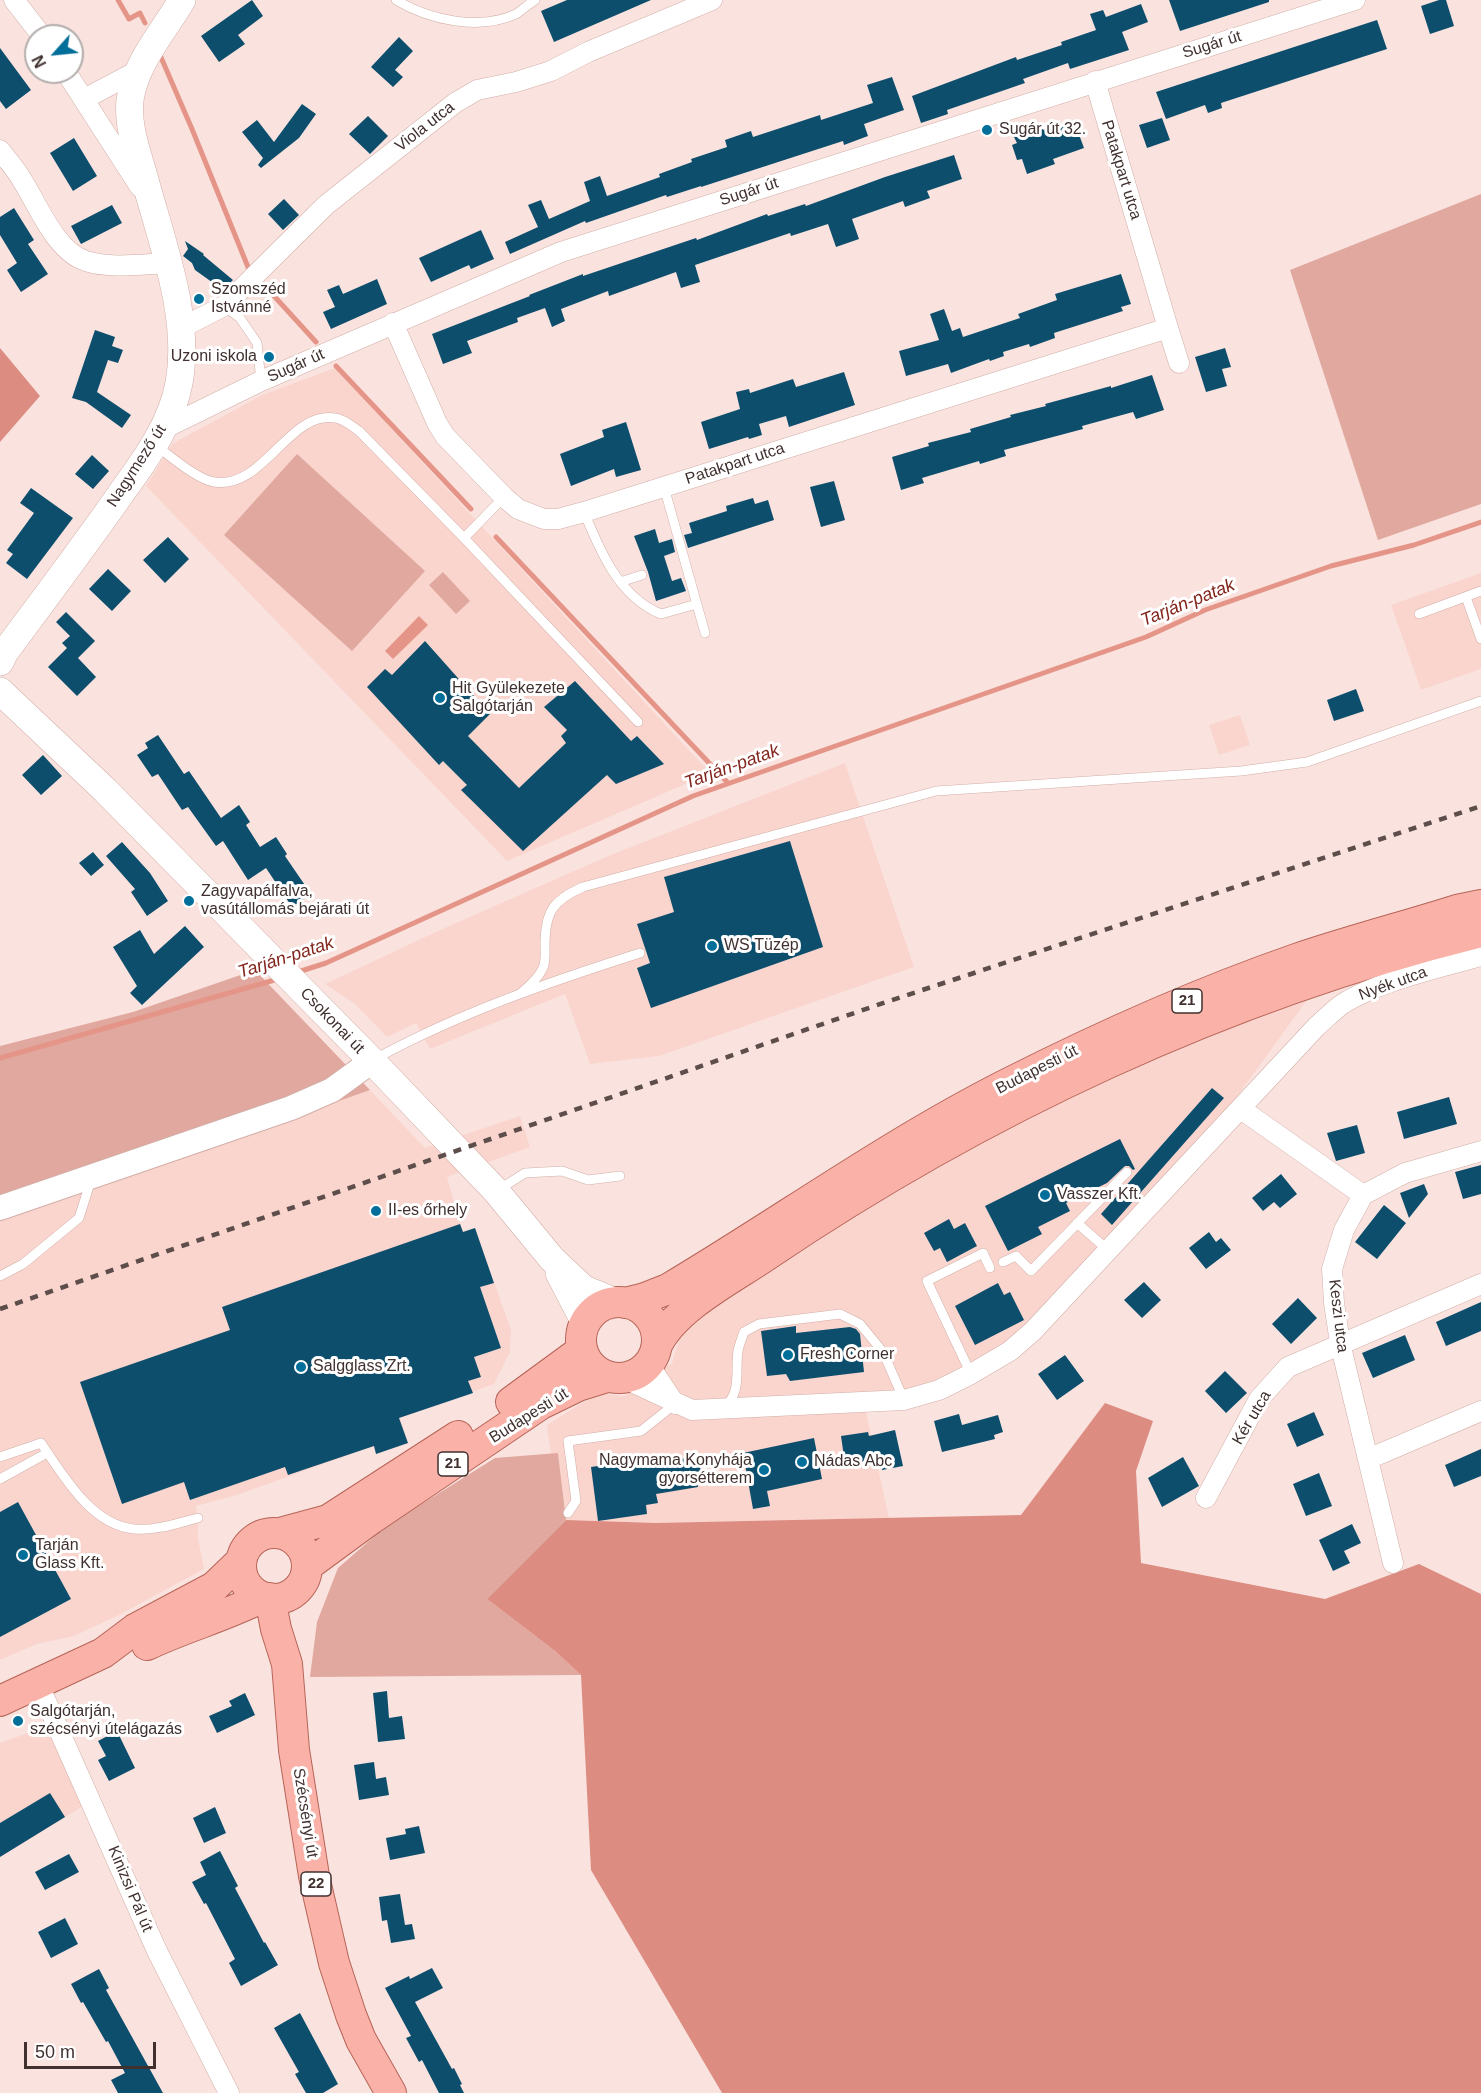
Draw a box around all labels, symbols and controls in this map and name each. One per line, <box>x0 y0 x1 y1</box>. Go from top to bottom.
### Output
north arrow <box>24 24 84 84</box>
street label: Sugár út <box>1180 27 1244 63</box>
text: N <box>29 52 49 71</box>
street label: Viola utca <box>392 98 458 156</box>
street label: Patakpart utca <box>1097 118 1145 222</box>
place label: Sugár út 32. <box>999 120 1086 140</box>
marker: Sugár út 32. <box>980 123 994 137</box>
street label: Sugár út <box>717 174 781 210</box>
place label: Szomszéd Istvánné <box>211 280 286 318</box>
marker: Szomszéd Istvánné <box>192 292 206 306</box>
street label: Sugár út <box>264 345 328 387</box>
place label: Uzoni iskola <box>171 347 257 367</box>
marker: Uzoni iskola <box>262 350 276 364</box>
street label: Nagymező út <box>103 421 171 511</box>
street label: Patakpart utca <box>683 439 787 489</box>
water label: Tarján-patak <box>1138 574 1238 632</box>
place label: Hit Gyülekezete Salgótarján <box>452 679 565 717</box>
marker: Hit Gyülekezete Salgótarján <box>433 691 447 705</box>
water label: Tarján-patak <box>682 740 782 794</box>
place label: Zagyvapálfalva, vasútállomás bejárati út <box>201 882 369 920</box>
marker: Zagyvapálfalva, vasútállomás bejárati út <box>182 894 196 908</box>
water label: Tarján-patak <box>235 932 337 984</box>
place label: WS Tüzép <box>724 936 799 956</box>
marker: WS Tüzép <box>705 939 719 953</box>
street label: Nyék utca <box>1356 963 1430 1005</box>
street label: Csokonai út <box>296 984 368 1058</box>
road number: 21 <box>1172 989 1202 1013</box>
street label: Budapesti út <box>993 1041 1081 1099</box>
place label: Vasszer Kft. <box>1057 1185 1142 1205</box>
marker: Vasszer Kft. <box>1038 1188 1052 1202</box>
place label: II-es őrhely <box>388 1201 467 1221</box>
marker: II-es őrhely <box>369 1204 383 1218</box>
street label: Keszi utca <box>1324 1278 1352 1354</box>
place label: Fresh Corner <box>800 1345 894 1365</box>
marker: Fresh Corner <box>781 1348 795 1362</box>
place label: Salgglass Zrt. <box>313 1357 411 1377</box>
marker: Salgglass Zrt. <box>294 1360 308 1374</box>
street label: Budapesti út <box>486 1384 572 1448</box>
street label: Kér utca <box>1228 1388 1276 1448</box>
place label: Nagymama Konyhája gyorsétterem <box>599 1451 752 1489</box>
road number: 21 <box>438 1452 468 1476</box>
place label: Nádas Abc <box>814 1452 892 1472</box>
marker: Nádas Abc <box>795 1455 809 1469</box>
marker: Nagymama Konyhája gyorsétterem <box>757 1463 771 1477</box>
place label: Tarján Glass Kft. <box>35 1536 104 1574</box>
marker: Tarján Glass Kft. <box>16 1548 30 1562</box>
place label: Salgótarján, szécsényi útelágazás <box>30 1702 182 1740</box>
marker: Salgótarján, szécsényi útelágazás <box>11 1714 25 1728</box>
street label: Szécsényi út <box>288 1767 322 1859</box>
street label: Kinizsi Pál út <box>103 1843 157 1935</box>
road number: 22 <box>301 1872 331 1896</box>
scale bar <box>27 2030 159 2068</box>
text: 50 m <box>35 2042 75 2062</box>

